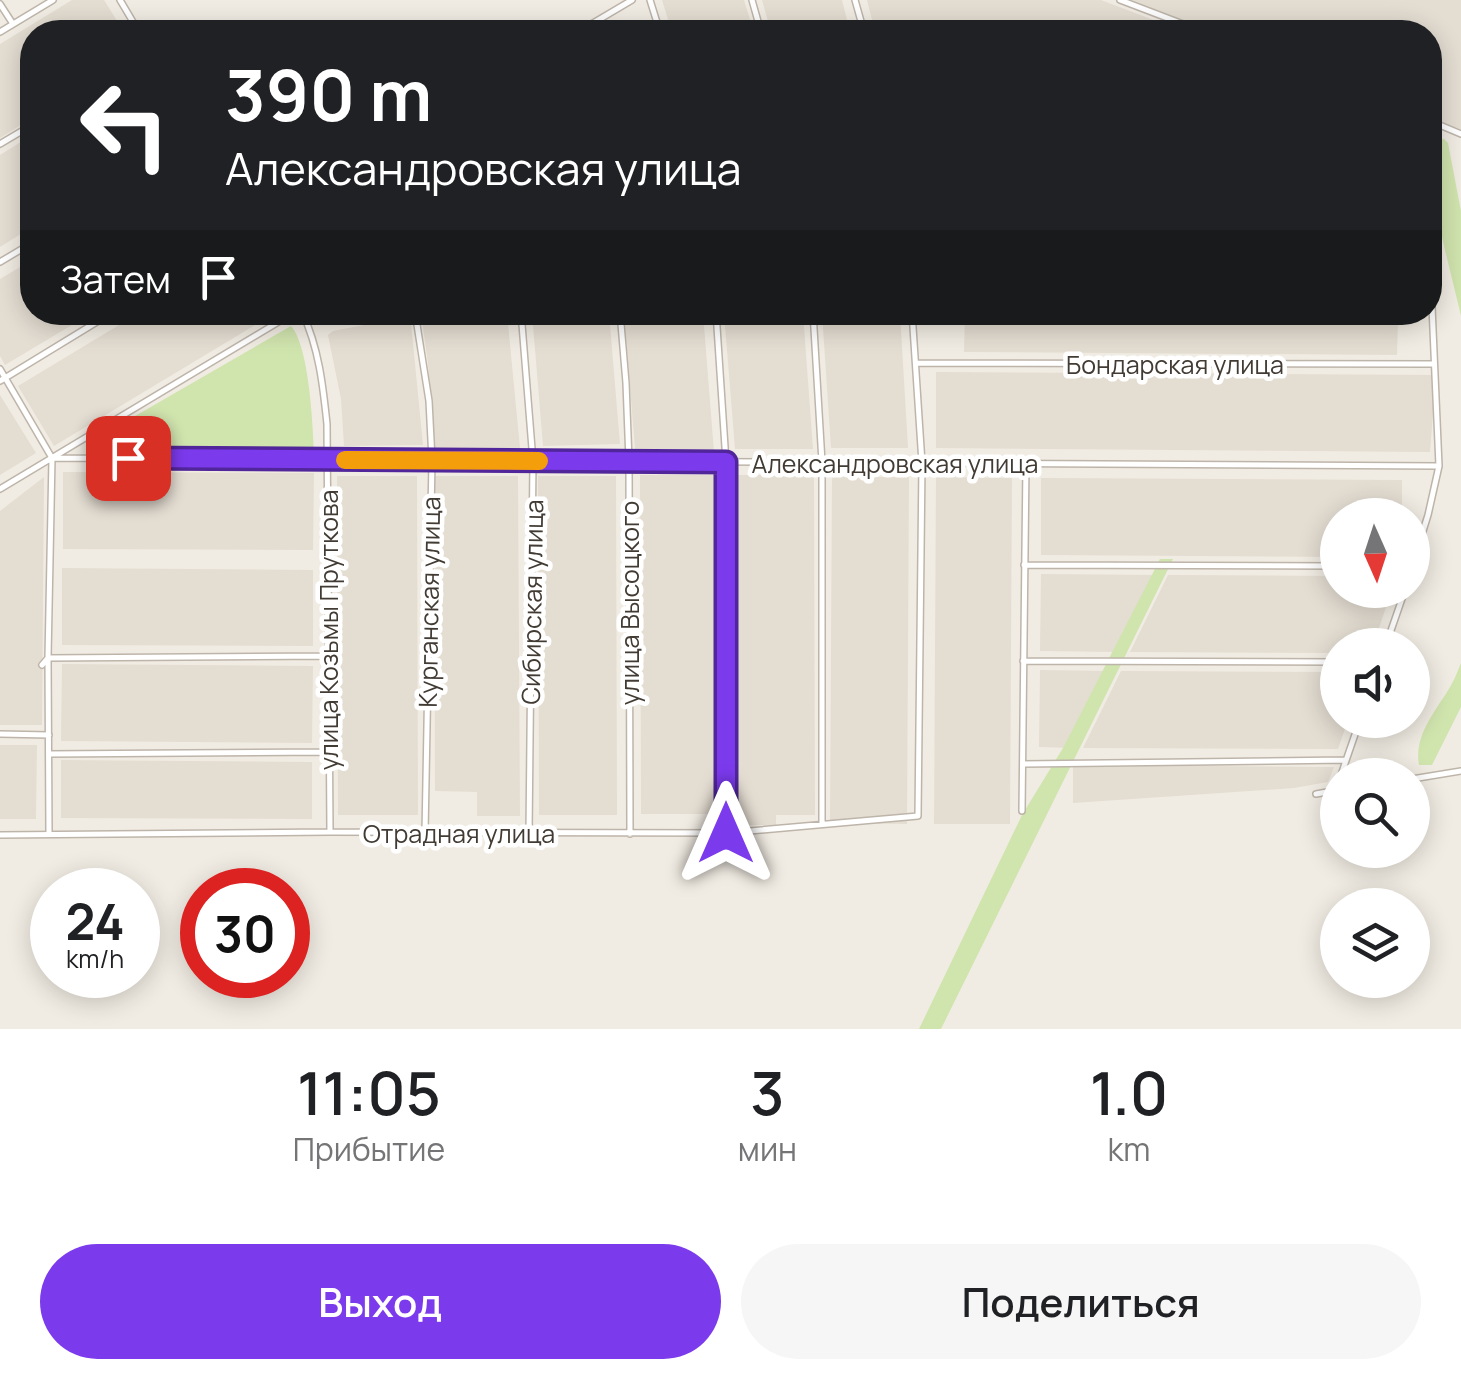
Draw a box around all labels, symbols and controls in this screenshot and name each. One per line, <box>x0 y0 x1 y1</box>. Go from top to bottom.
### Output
text: 390 m <box>225 46 432 142</box>
icon: left <box>60 60 190 190</box>
text: Александровская улица <box>225 137 741 199</box>
icon: arrive <box>191 250 246 305</box>
text: Затем <box>60 252 171 304</box>
street label: Бондарская улица <box>1066 347 1284 382</box>
pin <box>86 416 171 501</box>
icon: arrive <box>101 431 156 486</box>
street label: Александровская улица <box>752 446 1038 481</box>
street label: улица Козьмы Пруткова <box>311 490 346 770</box>
street label: Курганская улица <box>410 496 448 708</box>
north arrow <box>1320 498 1430 608</box>
map controls <box>1320 498 1430 998</box>
street label: Сибирская улица <box>513 499 551 705</box>
street label: улица Высоцкого <box>612 501 647 705</box>
button: sound <box>1320 628 1430 738</box>
button: search <box>1320 758 1430 868</box>
position arrow <box>674 781 778 885</box>
street label: Отрадная улица <box>363 816 555 851</box>
speed limit sign: 30 <box>180 868 310 998</box>
text: 24 <box>65 887 125 955</box>
button: layers <box>1320 888 1430 998</box>
text: km/h <box>66 941 124 976</box>
text: 11:05 <box>297 1051 441 1133</box>
text: 3 <box>750 1051 785 1133</box>
text: 1.0 <box>1090 1051 1168 1133</box>
text: Прибытие <box>293 1127 445 1171</box>
text: мин <box>738 1127 797 1171</box>
text: km <box>1107 1127 1151 1171</box>
button: Выход <box>40 1244 721 1359</box>
button: Поделиться <box>741 1244 1421 1359</box>

